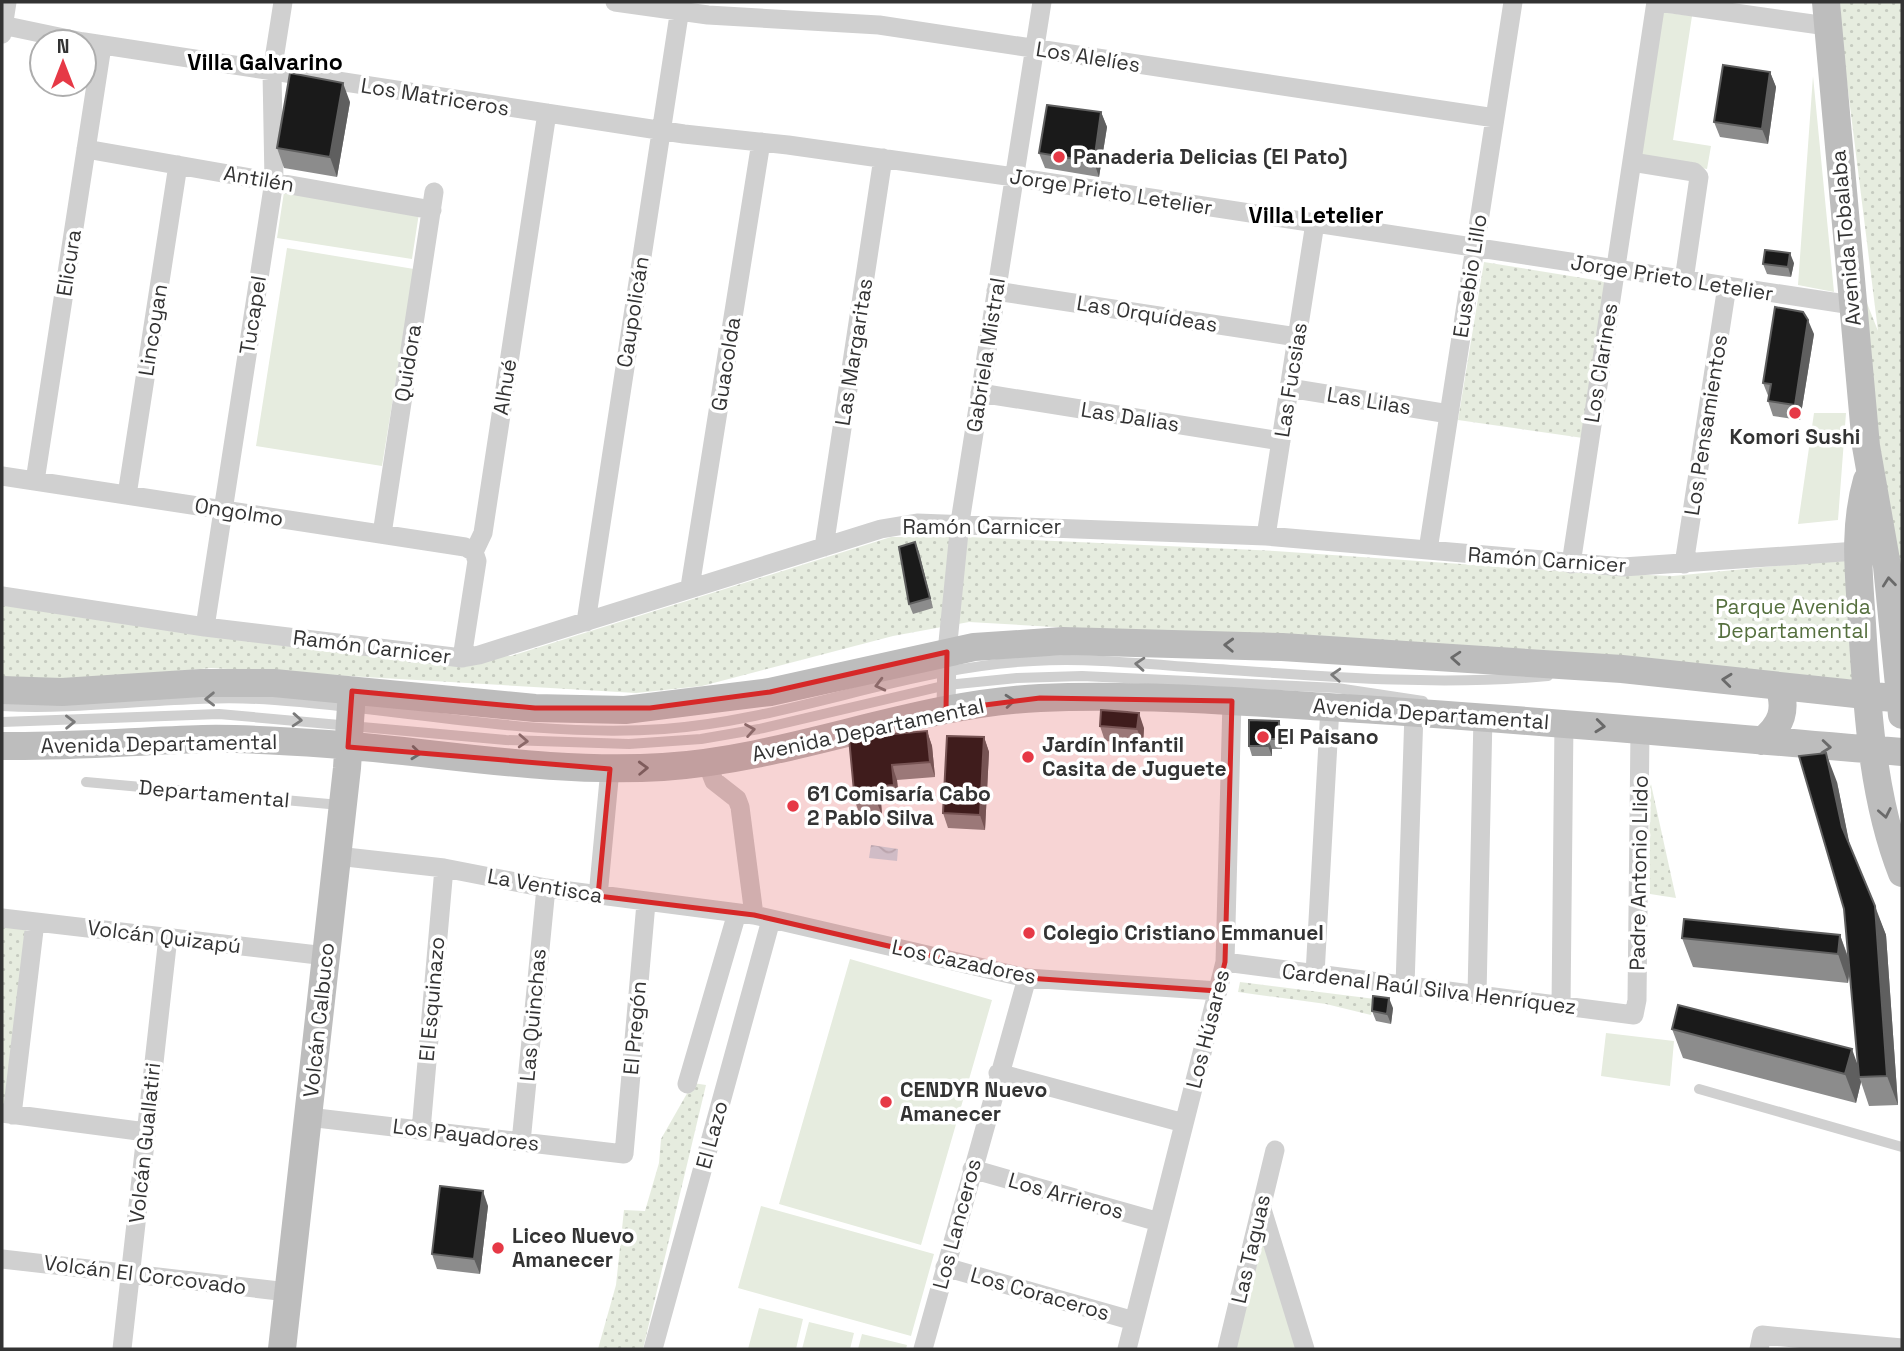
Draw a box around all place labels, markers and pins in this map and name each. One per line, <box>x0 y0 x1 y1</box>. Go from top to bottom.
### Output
place label: Panaderia Delicias (El Pato) <box>1073 143 1348 170</box>
marker: Panaderia Delicias (El Pato) <box>1051 149 1067 165</box>
marker: Komori Sushi <box>1787 405 1803 421</box>
place label: Komori Sushi <box>1730 423 1860 450</box>
place label: El Paisano <box>1277 723 1379 750</box>
marker: El Paisano <box>1255 729 1271 745</box>
place label: Jardín Infantil Casita de Juguete <box>1042 731 1227 782</box>
marker: Jardín Infantil Casita de Juguete <box>1020 749 1036 765</box>
place label: 61 Comisaría Cabo 2 Pablo Silva <box>807 780 991 831</box>
marker: 61 Comisaría Cabo 2 Pablo Silva <box>785 798 801 814</box>
place label: Colegio Cristiano Emmanuel <box>1043 919 1324 946</box>
marker: Colegio Cristiano Emmanuel <box>1021 925 1037 941</box>
place label: CENDYR Nuevo Amanecer <box>900 1076 1047 1127</box>
marker: CENDYR Nuevo Amanecer <box>878 1094 894 1110</box>
place label: Liceo Nuevo Amanecer <box>512 1222 634 1273</box>
marker: Liceo Nuevo Amanecer <box>490 1240 506 1256</box>

